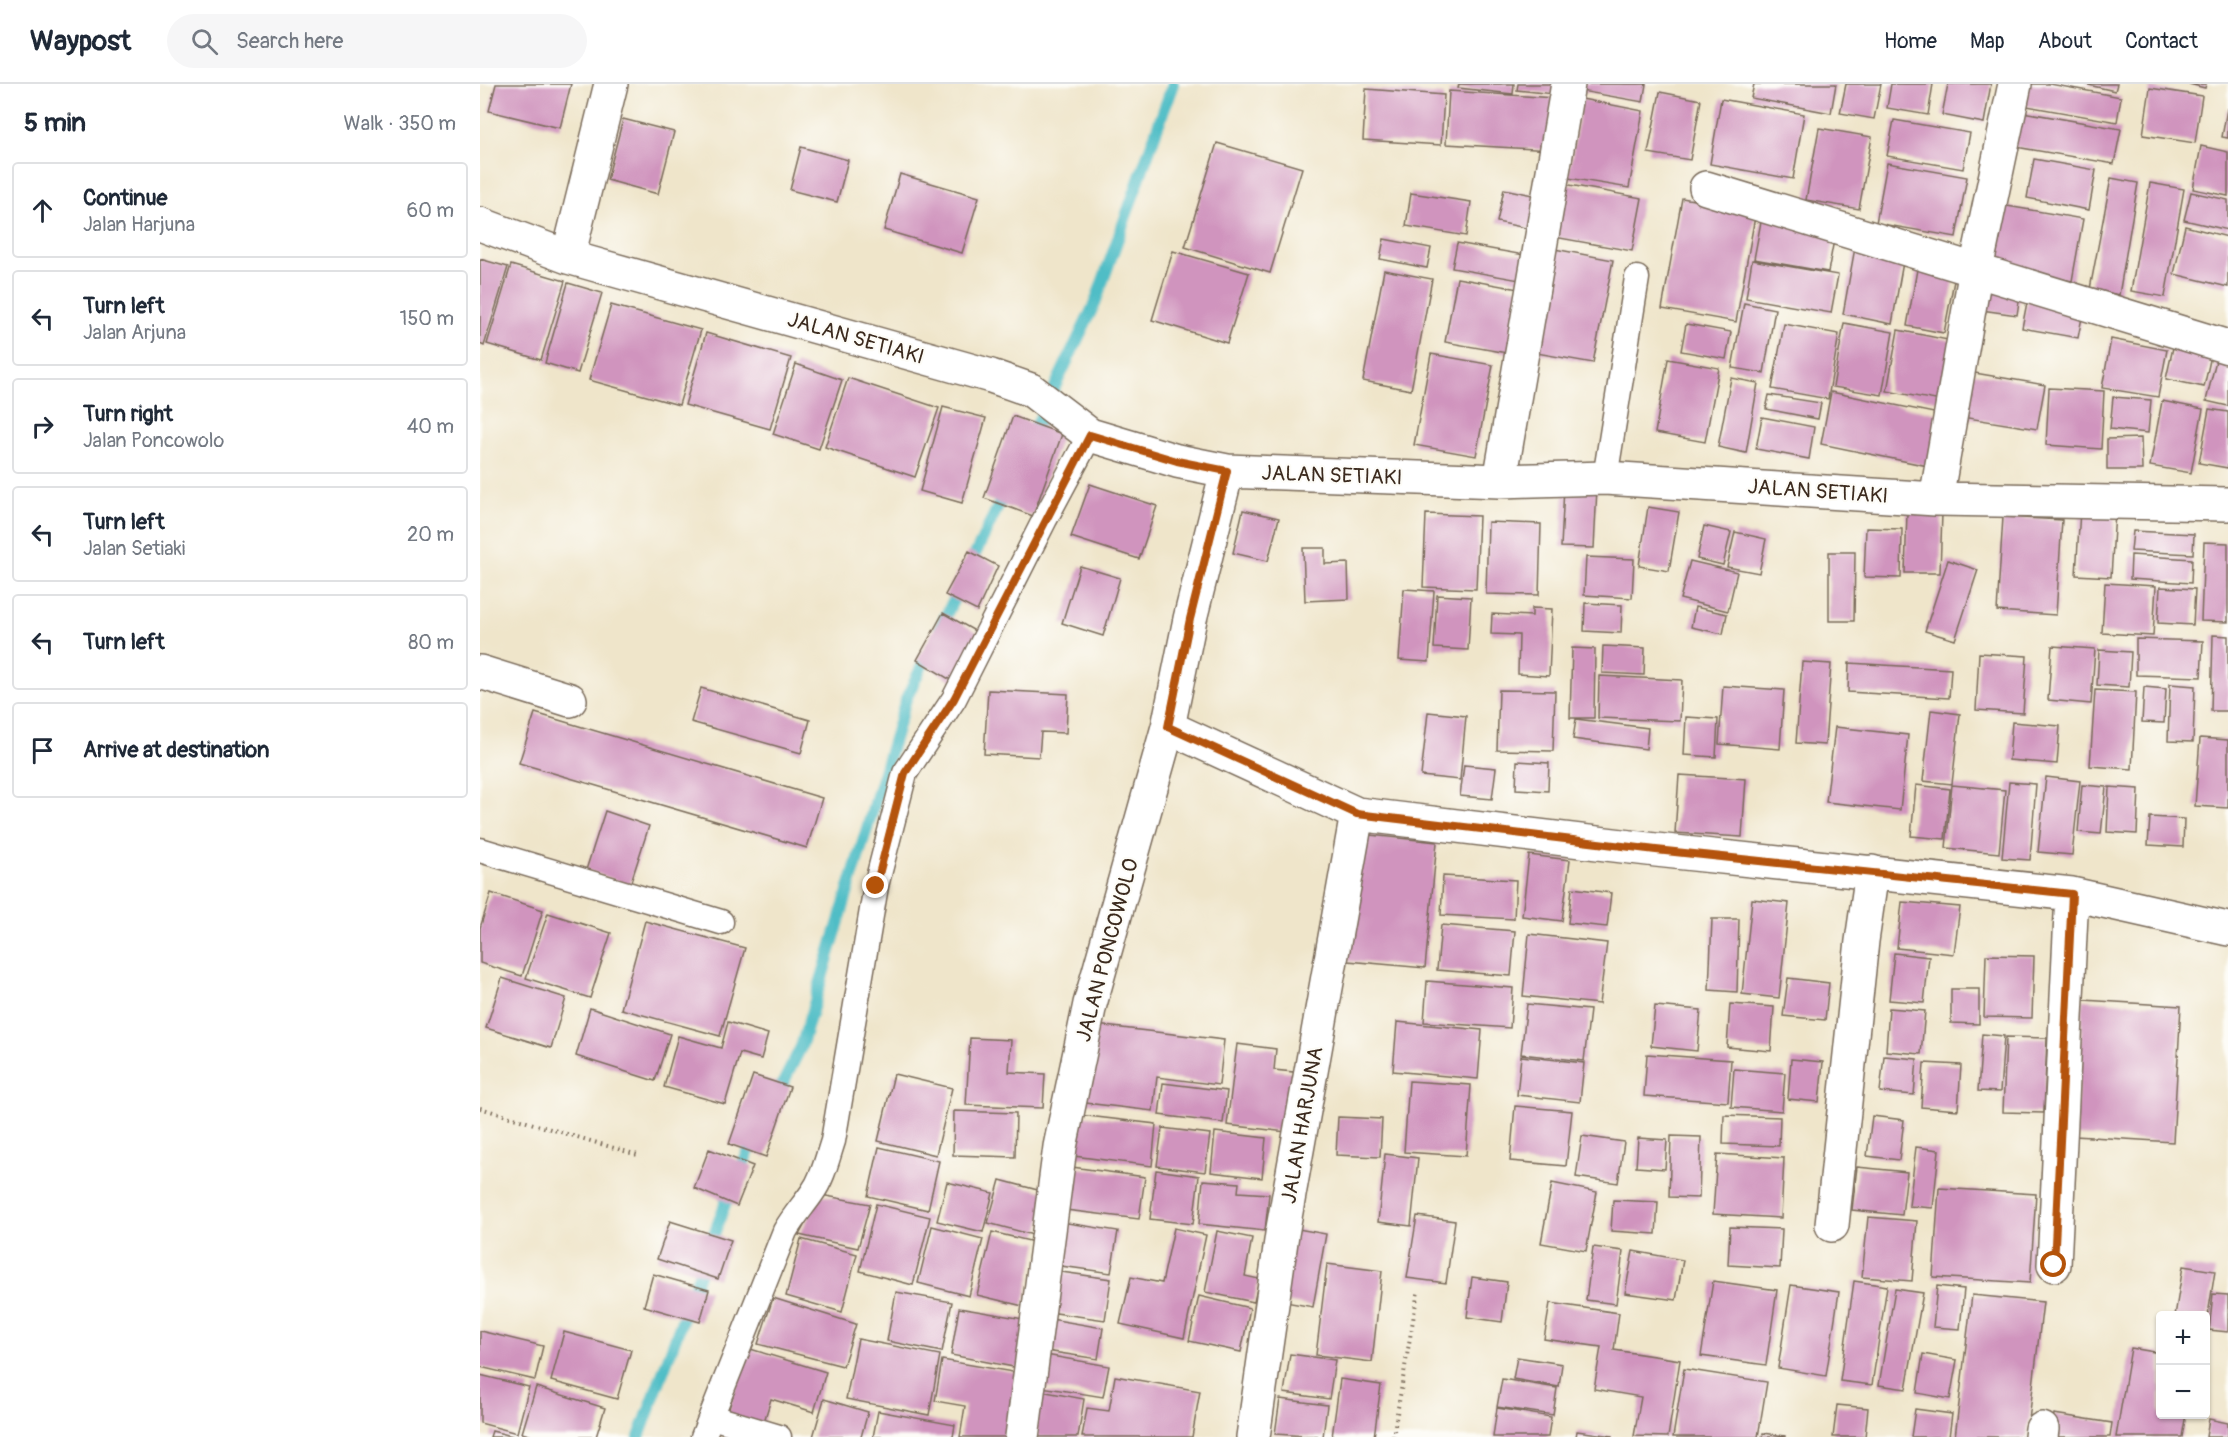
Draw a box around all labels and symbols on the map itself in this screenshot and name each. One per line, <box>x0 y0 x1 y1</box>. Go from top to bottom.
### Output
street label: JALAN SETIAKI <box>784 306 927 371</box>
street label: JALAN SETIAKI <box>1261 460 1403 491</box>
street label: JALAN SETIAKI <box>1747 473 1889 510</box>
street label: JALAN PONCOWOLO <box>1070 855 1145 1045</box>
route end <box>862 872 888 898</box>
street label: JALAN HARJUNA <box>1275 1045 1330 1206</box>
route start <box>2040 1251 2066 1277</box>

